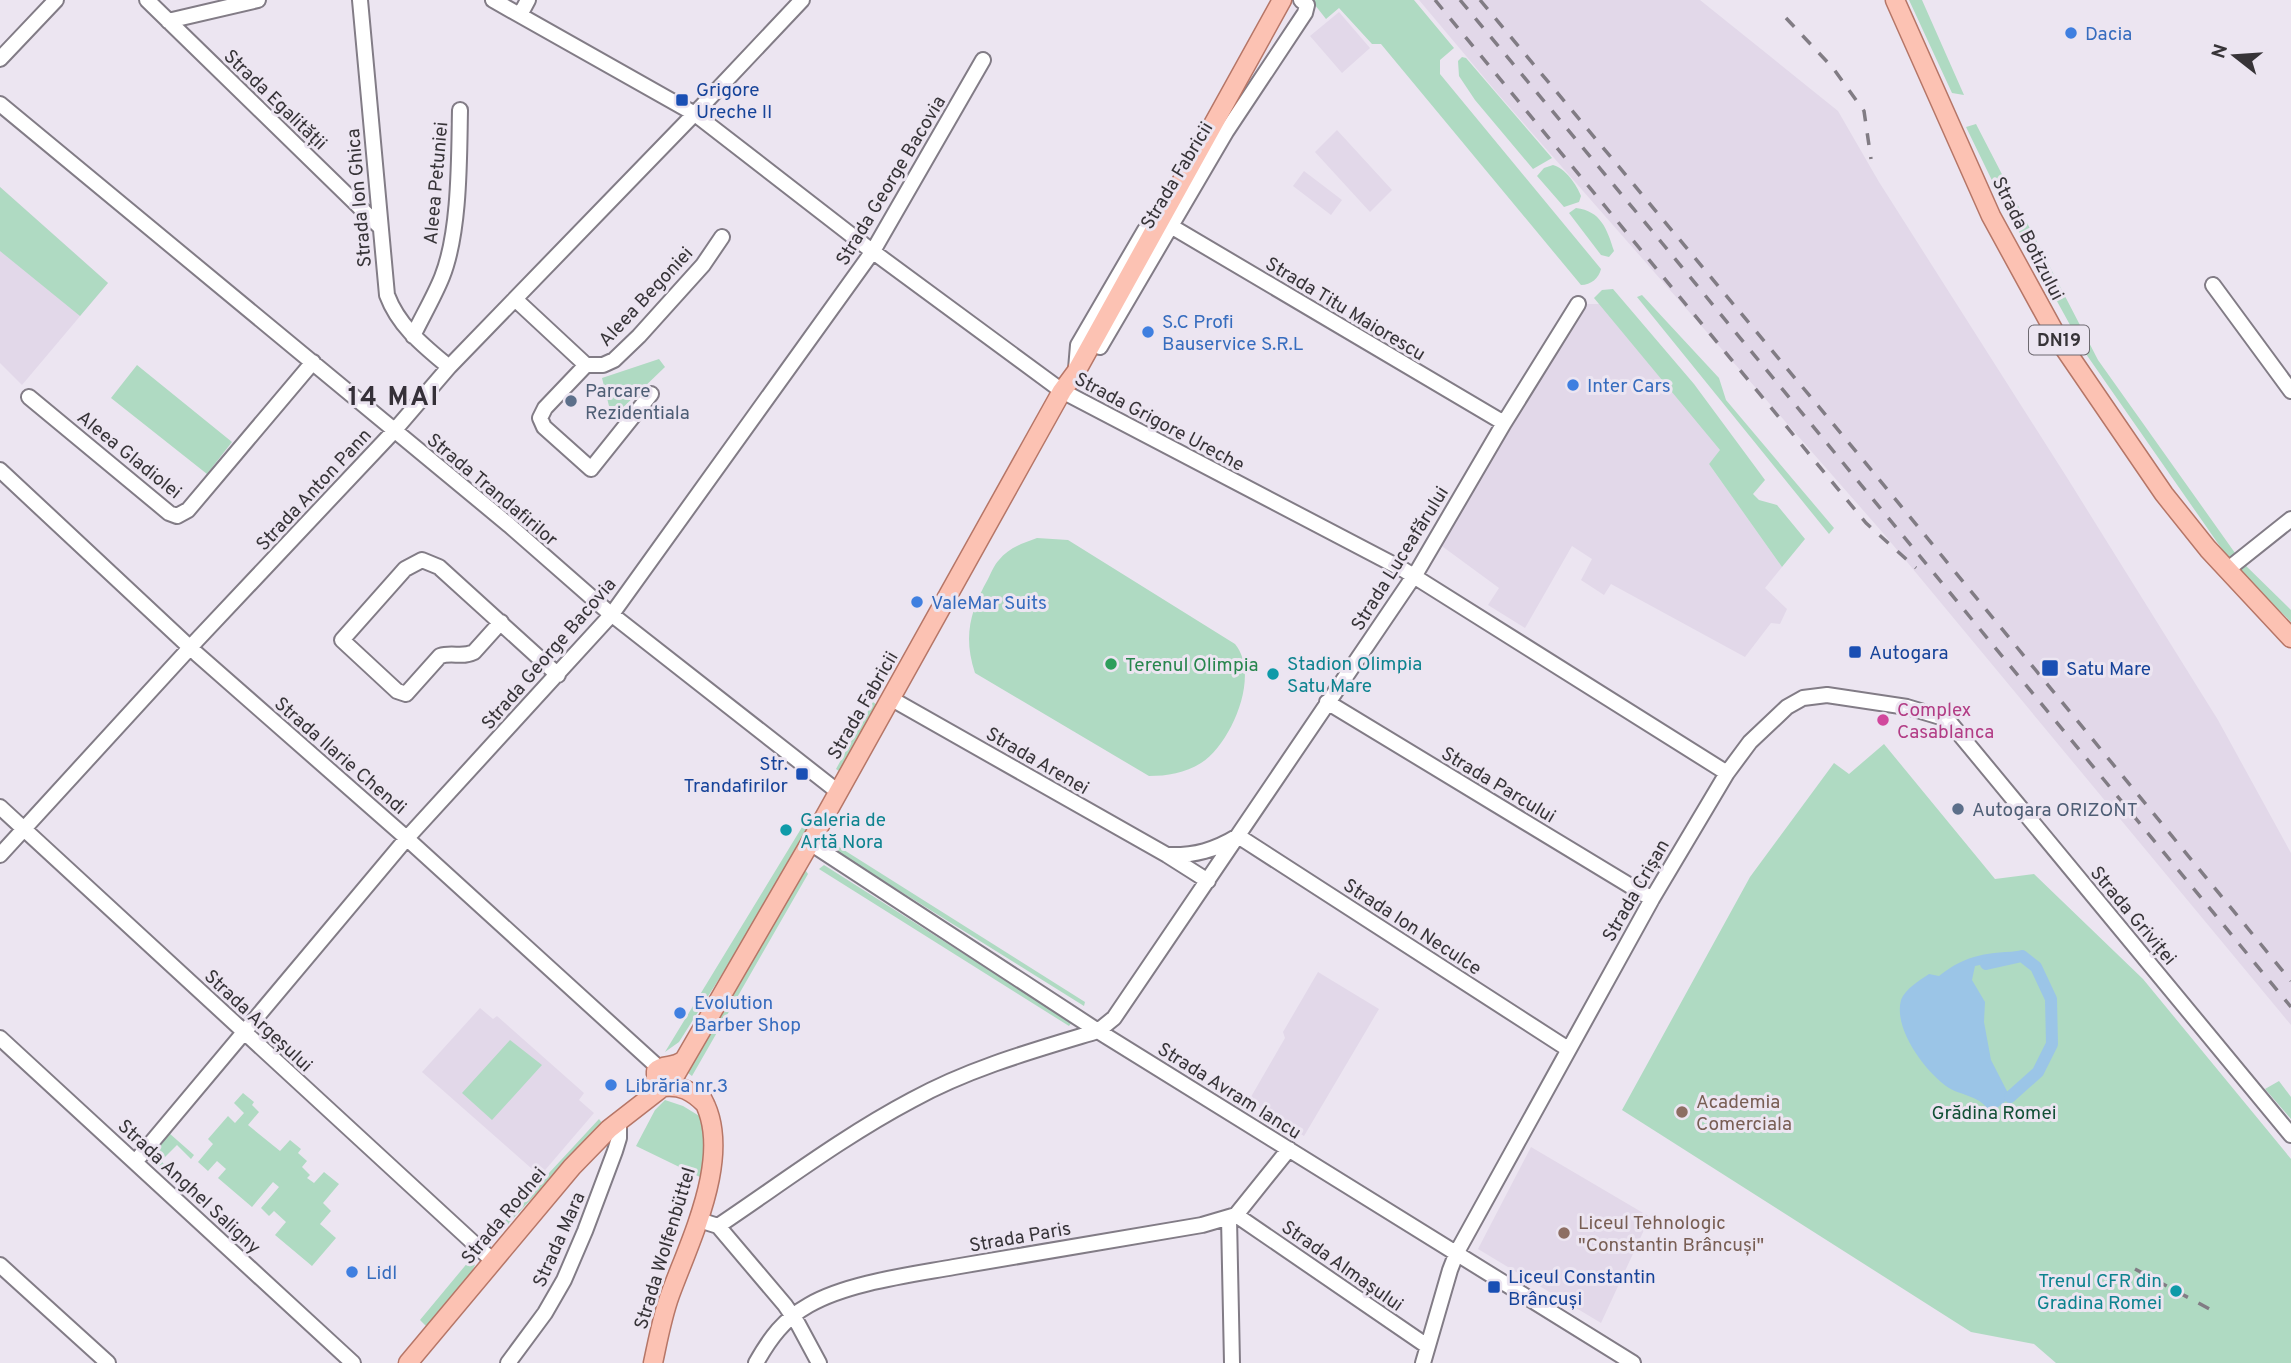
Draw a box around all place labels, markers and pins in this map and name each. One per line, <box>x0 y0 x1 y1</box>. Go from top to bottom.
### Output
place label: Dacia <box>2085 23 2132 47</box>
marker: Dacia <box>2063 25 2079 41</box>
place label: Grigore Ureche II <box>696 79 772 125</box>
marker: Grigore Ureche II <box>674 92 690 108</box>
place label: S.C Profi Bauservice S.R.L <box>1162 311 1304 357</box>
marker: S.C Profi Bauservice S.R.L <box>1140 324 1156 340</box>
place label: Inter Cars <box>1587 375 1671 399</box>
marker: Inter Cars <box>1565 377 1581 393</box>
place label: Parcare Rezidentiala <box>585 380 690 426</box>
marker: Parcare Rezidentiala <box>563 393 579 409</box>
place label: ValeMar Suits <box>931 592 1047 616</box>
marker: ValeMar Suits <box>909 594 925 610</box>
place label: Autogara <box>1869 642 1948 666</box>
marker: Autogara <box>1847 644 1863 660</box>
place label: Stadion Olimpia Satu Mare <box>1287 653 1422 699</box>
place label: Terenul Olimpia <box>1125 654 1259 678</box>
marker: Terenul Olimpia <box>1103 656 1119 672</box>
marker: Satu Mare <box>2040 658 2060 678</box>
place label: Satu Mare <box>2066 658 2151 682</box>
marker: Stadion Olimpia Satu Mare <box>1265 666 1281 682</box>
place label: Complex Casablanca <box>1897 699 1994 745</box>
marker: Complex Casablanca <box>1875 712 1891 728</box>
place label: Str. Trandafirilor <box>684 753 789 799</box>
marker: Str. Trandafirilor <box>794 766 810 782</box>
place label: Autogara ORIZONT <box>1972 799 2138 823</box>
marker: Autogara ORIZONT <box>1950 801 1966 817</box>
place label: Galeria de Artă Nora <box>800 809 886 855</box>
marker: Galeria de Artă Nora <box>778 822 794 838</box>
place label: Evolution Barber Shop <box>694 992 801 1038</box>
marker: Evolution Barber Shop <box>672 1005 688 1021</box>
place label: Librăria nr.3 <box>625 1075 728 1099</box>
marker: Librăria nr.3 <box>603 1077 619 1093</box>
place label: Academia Comerciala <box>1696 1091 1792 1137</box>
marker: Academia Comerciala <box>1674 1104 1690 1120</box>
place label: Liceul Tehnologic "Constantin Brâncuși" <box>1578 1212 1764 1258</box>
marker: Liceul Tehnologic "Constantin Brâncuși" <box>1556 1225 1572 1241</box>
place label: Lidl <box>366 1262 397 1286</box>
marker: Lidl <box>344 1264 360 1280</box>
place label: Liceul Constantin Brâncuși <box>1508 1266 1656 1312</box>
place label: Trenul CFR din Gradina Romei <box>2037 1270 2162 1316</box>
marker: Liceul Constantin Brâncuși <box>1486 1279 1502 1295</box>
marker: Trenul CFR din Gradina Romei <box>2168 1283 2184 1299</box>

